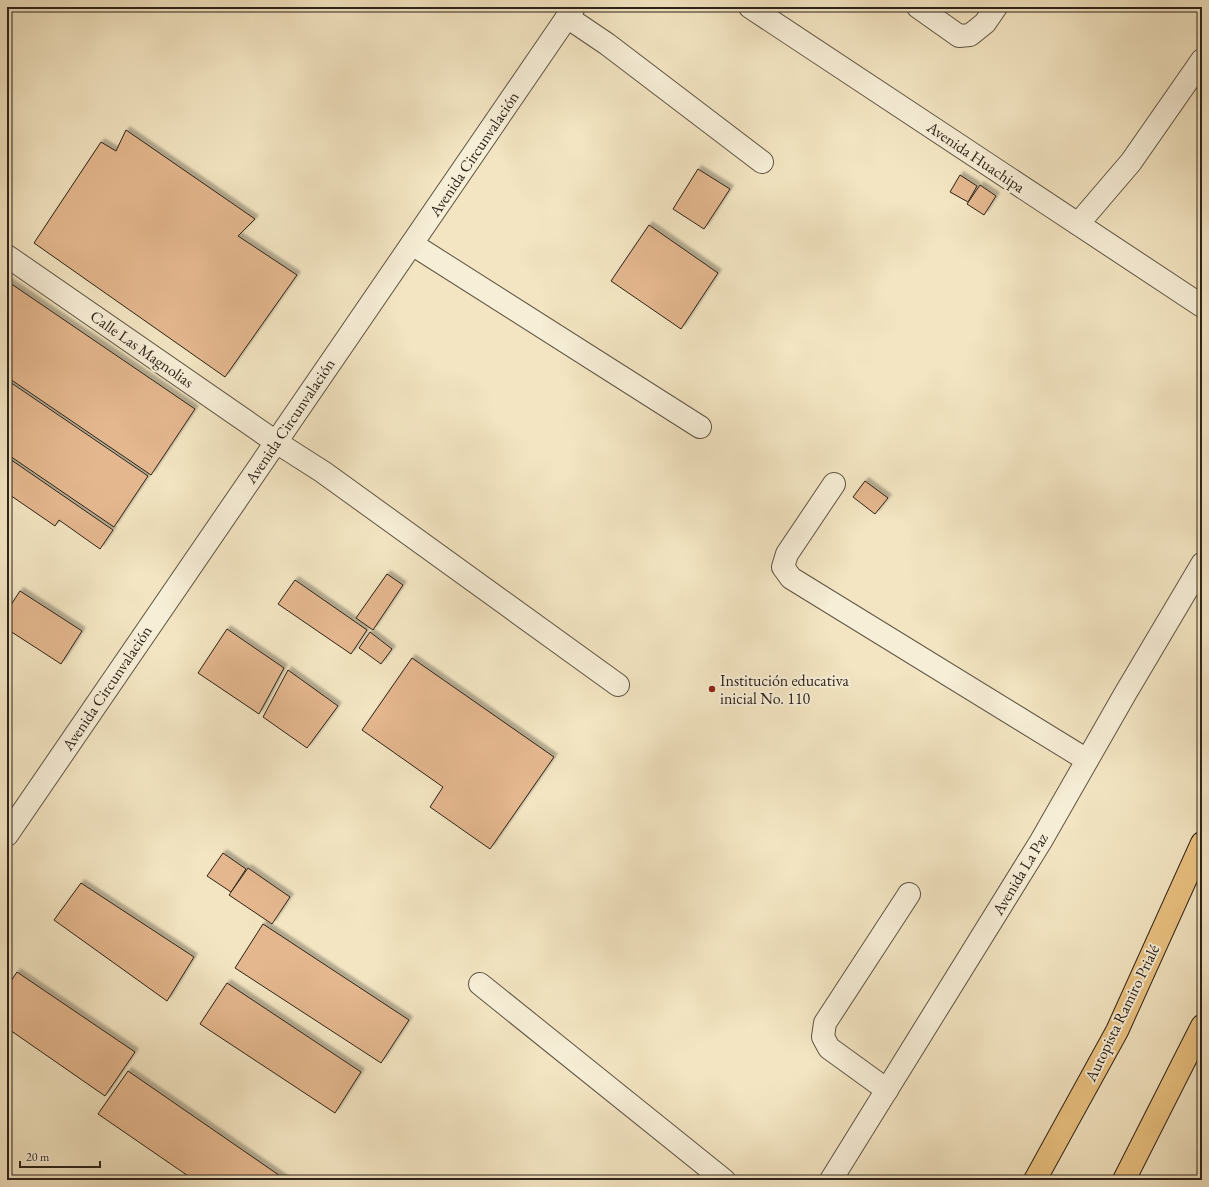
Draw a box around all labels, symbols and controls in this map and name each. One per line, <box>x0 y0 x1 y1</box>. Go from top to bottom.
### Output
street label: Avenida Circunvalación <box>424 87 524 221</box>
street label: Avenida Huachipa <box>922 116 1029 198</box>
street label: Calle Las Magnolias <box>86 305 198 393</box>
street label: Avenida Circunvalación <box>240 354 340 488</box>
street label: Avenida Circunvalación <box>57 621 157 755</box>
place label: Institución educativa inicial No. 110 <box>720 670 849 709</box>
marker: Institución educativa inicial No. 110 <box>707 684 717 694</box>
street label: Avenida La Paz <box>987 829 1053 920</box>
street label: Autopista Ramiro Prialé <box>1079 941 1164 1086</box>
scale bar <box>20 1143 100 1169</box>
text: 20 m <box>26 1149 50 1165</box>

